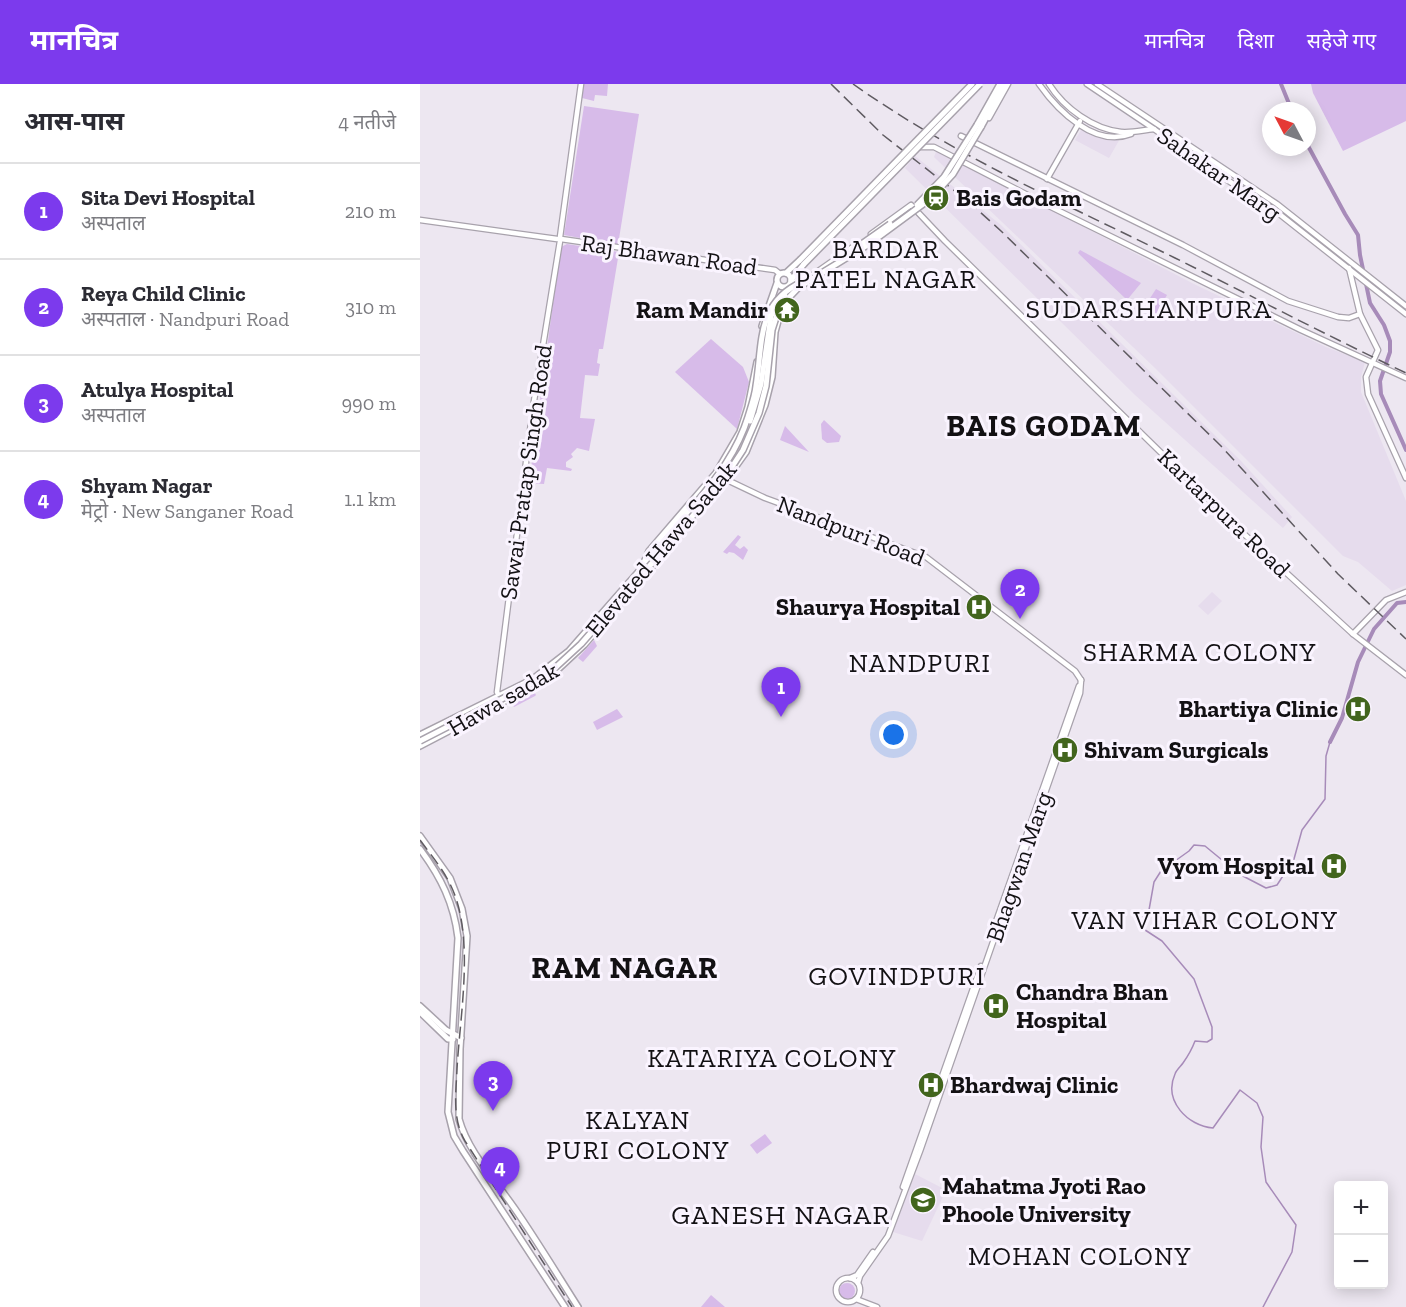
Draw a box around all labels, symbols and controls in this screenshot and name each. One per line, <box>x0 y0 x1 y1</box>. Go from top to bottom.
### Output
text: मानचित्र <box>30 24 118 57</box>
text: मानचित्र <box>1145 28 1205 53</box>
text: दिशा <box>1238 28 1274 53</box>
text: सहेजे गए <box>1307 28 1376 53</box>
north arrow <box>1262 102 1316 156</box>
text: आस-पास <box>24 105 124 137</box>
text: 4 नतीजे <box>338 110 396 134</box>
street label: Sahakar Marg <box>1152 120 1287 227</box>
station icon: Bais Godam <box>921 183 951 213</box>
place label: Bais Godam <box>956 183 1082 212</box>
text: Sita Devi Hospital <box>81 184 255 211</box>
text: 1 <box>39 199 48 223</box>
text: 210 m <box>345 199 396 223</box>
text: अस्पताल <box>81 211 146 235</box>
street label: Raj Bhawan Road <box>579 228 759 281</box>
district label: BARDAR PATEL NAGAR <box>795 233 977 295</box>
text: Reya Child Clinic <box>81 280 246 307</box>
district label: SUDARSHANPURA <box>1026 293 1272 325</box>
text: 2 <box>38 295 49 319</box>
text: 310 m <box>345 295 396 319</box>
place label: Ram Mandir <box>636 295 768 324</box>
temple icon: Ram Mandir <box>772 295 802 325</box>
text: अस्पताल · Nandpuri Road <box>81 307 289 331</box>
street label: Sawai Pratap Singh Road <box>493 343 558 601</box>
text: Atulya Hospital <box>81 376 234 403</box>
text: 3 <box>38 391 49 415</box>
text: 990 m <box>341 391 396 415</box>
text: अस्पताल <box>81 403 146 427</box>
district label: BAIS GODAM <box>946 408 1142 444</box>
street label: Kartarpura Road <box>1152 442 1297 583</box>
street label: Elevated Hawa Sadak <box>579 455 743 642</box>
text: Shyam Nagar <box>81 472 212 499</box>
text: 4 <box>38 487 49 511</box>
text: 1.1 km <box>344 487 396 511</box>
street label: Nandpuri Road <box>773 489 929 572</box>
text: मेट्रो · New Sanganer Road <box>81 499 294 523</box>
pin: 2 <box>1000 570 1040 619</box>
place label: Shaurya Hospital <box>776 592 960 621</box>
hospital icon: Shaurya Hospital <box>964 592 994 622</box>
district label: SHARMA COLONY <box>1083 636 1317 668</box>
district label: NANDPURI <box>849 647 991 679</box>
street label: Hawa sadak <box>442 655 564 742</box>
pin: 1 <box>762 668 800 717</box>
place label: Bhartiya Clinic <box>1178 694 1338 723</box>
hospital icon: Bhartiya Clinic <box>1343 694 1373 724</box>
your location <box>879 720 908 749</box>
hospital icon: Shivam Surgicals <box>1050 735 1080 765</box>
place label: Shivam Surgicals <box>1084 735 1269 764</box>
street label: Bhagwan Marg <box>979 788 1058 946</box>
place label: Vyom Hospital <box>1158 851 1314 880</box>
hospital icon: Vyom Hospital <box>1319 851 1349 881</box>
district label: VAN VIHAR COLONY <box>1070 904 1339 936</box>
district label: RAM NAGAR <box>531 950 719 986</box>
district label: GOVINDPURI <box>808 960 986 992</box>
place label: Chandra Bhan Hospital <box>1016 977 1168 1034</box>
hospital icon: Chandra Bhan Hospital <box>981 991 1011 1021</box>
district label: KATARIYA COLONY <box>647 1042 897 1074</box>
pin: 3 <box>474 1062 512 1111</box>
hospital icon: Bhardwaj Clinic <box>916 1070 946 1100</box>
place label: Bhardwaj Clinic <box>950 1070 1118 1099</box>
district label: KALYAN PURI COLONY <box>546 1104 730 1166</box>
pin: 4 <box>480 1148 520 1197</box>
place label: Mahatma Jyoti Rao Phoole University <box>942 1171 1146 1228</box>
map controls <box>1334 1181 1388 1289</box>
button: + <box>1334 1181 1388 1235</box>
school or university icon: Mahatma Jyoti Rao Phoole University <box>908 1185 938 1215</box>
district label: GANESH NAGAR <box>671 1199 891 1231</box>
button: − <box>1334 1235 1388 1289</box>
district label: MOHAN COLONY <box>968 1240 1192 1272</box>

